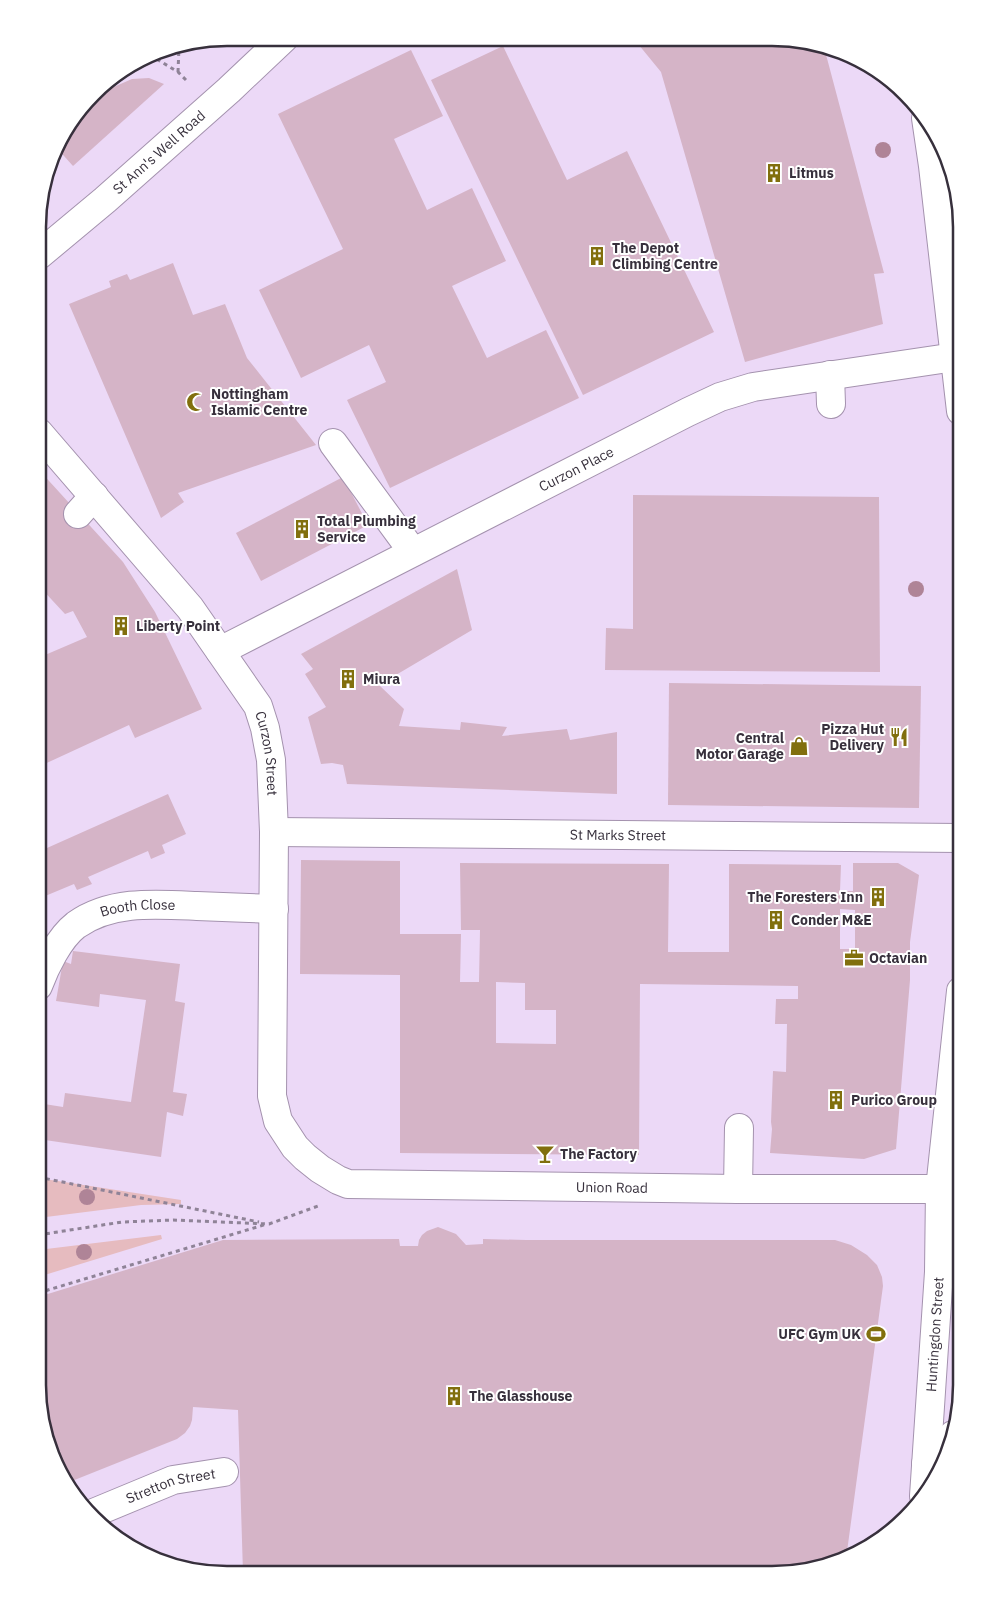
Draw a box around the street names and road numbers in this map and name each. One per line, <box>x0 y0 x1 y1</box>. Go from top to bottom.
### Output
street label: St Ann's Well Road <box>109 106 209 198</box>
street label: Curzon Place <box>536 442 617 496</box>
street label: Curzon Street <box>251 709 281 796</box>
street label: St Marks Street <box>570 826 666 844</box>
street label: Booth Close <box>98 895 176 921</box>
street label: Union Road <box>576 1178 648 1197</box>
street label: Huntingdon Street <box>922 1276 948 1392</box>
street label: Stretton Street <box>123 1464 217 1508</box>

